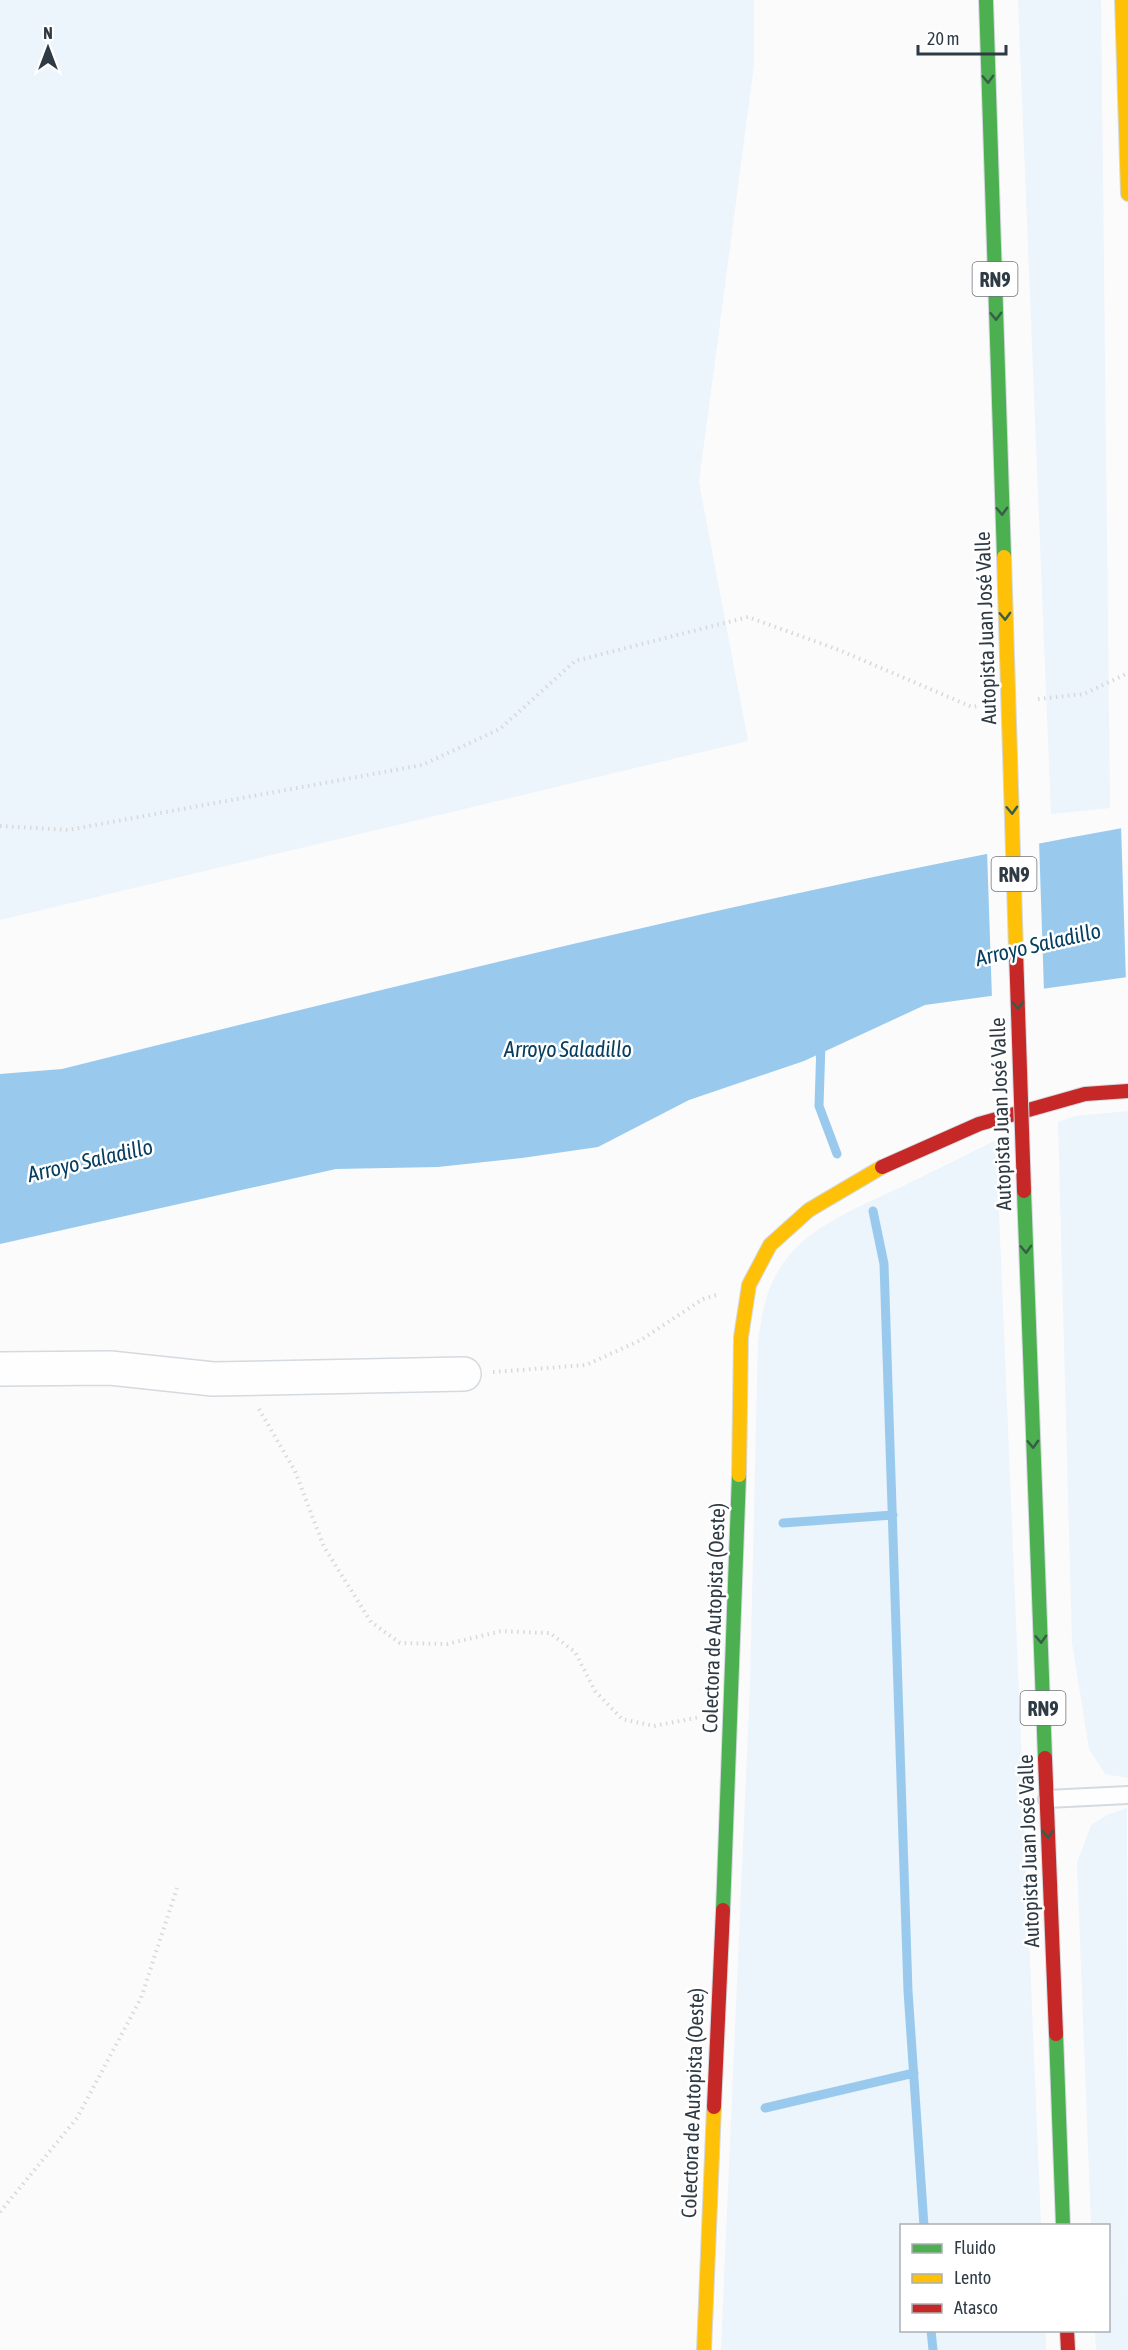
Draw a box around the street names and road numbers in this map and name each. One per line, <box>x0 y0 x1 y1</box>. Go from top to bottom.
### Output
road number: RN9 <box>972 262 1018 296</box>
street label: Autopista Juan José Valle <box>970 531 1000 725</box>
road number: RN9 <box>992 857 1036 891</box>
street label: Autopista Juan José Valle <box>985 1017 1015 1211</box>
street label: Colectora de Autopista (Oeste) <box>697 1503 729 1733</box>
road number: RN9 <box>1020 1691 1066 1725</box>
street label: Autopista Juan José Valle <box>1013 1754 1043 1948</box>
street label: Colectora de Autopista (Oeste) <box>676 1988 708 2218</box>

